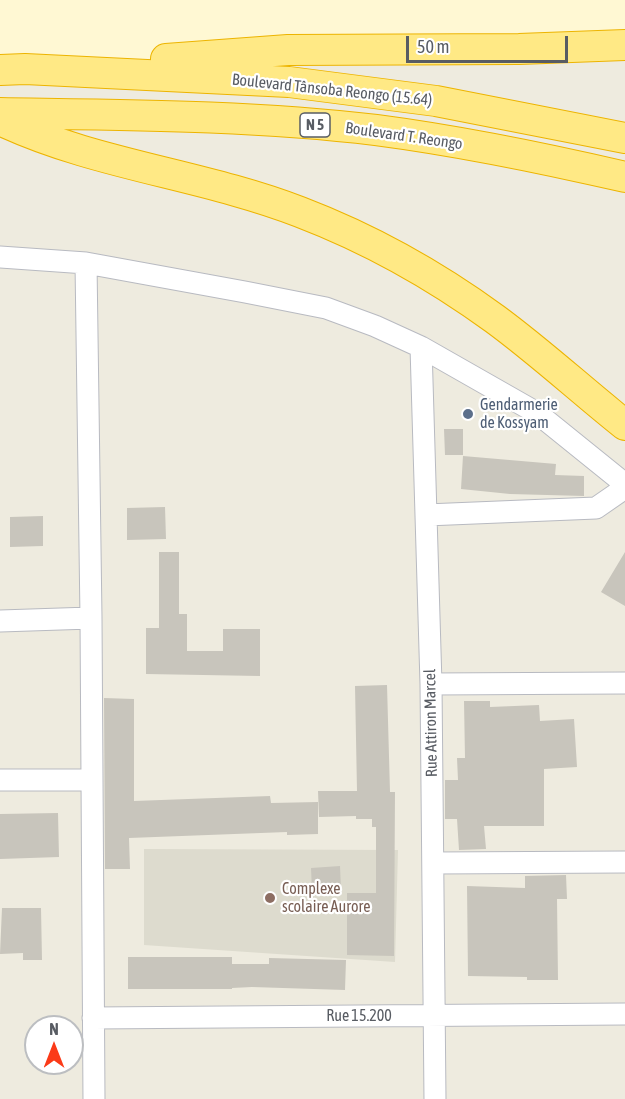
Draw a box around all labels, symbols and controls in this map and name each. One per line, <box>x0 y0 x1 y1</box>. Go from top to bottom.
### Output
scale bar <box>409 24 571 62</box>
text: 50 m <box>417 36 449 57</box>
street label: Boulevard Tânsoba Reongo (15.64) <box>231 70 433 110</box>
road number: N 5 <box>300 113 330 137</box>
street label: Boulevard T. Reongo <box>344 118 464 154</box>
place label: Gendarmerie de Kossyam <box>480 395 558 433</box>
marker: Gendarmerie de Kossyam <box>461 407 475 421</box>
street label: Rue Attiron Marcel <box>420 669 442 777</box>
place label: Complexe scolaire Aurore <box>282 879 370 917</box>
marker: Complexe scolaire Aurore <box>263 891 277 905</box>
street label: Rue 15.200 <box>326 1006 392 1026</box>
north arrow <box>24 1015 84 1075</box>
text: N <box>49 1020 59 1038</box>

